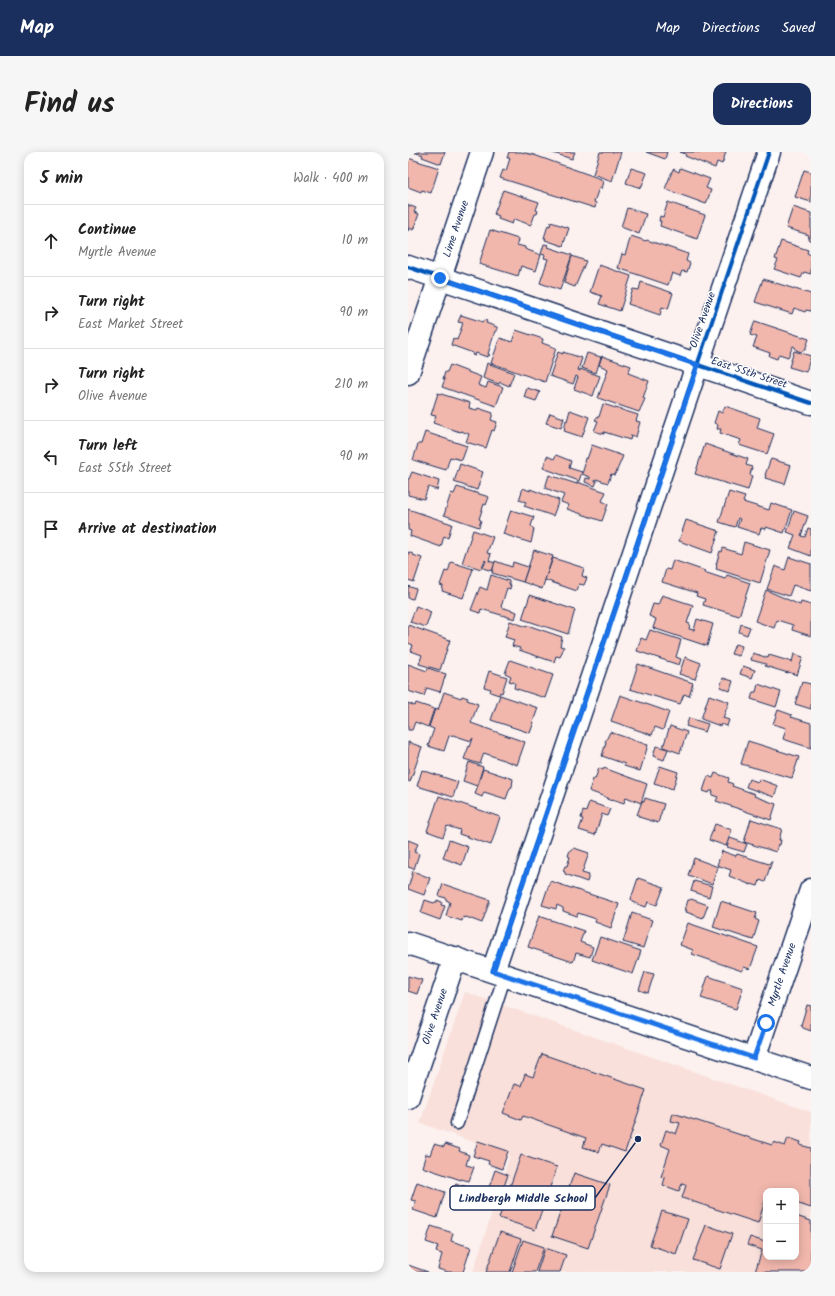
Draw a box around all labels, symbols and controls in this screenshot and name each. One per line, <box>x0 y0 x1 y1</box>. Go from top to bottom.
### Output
text: Map <box>20 13 54 43</box>
text: Map <box>655 17 680 39</box>
text: Directions <box>702 17 760 39</box>
text: Saved <box>782 17 815 39</box>
text: Find us <box>24 82 115 127</box>
button: Directions <box>713 83 811 125</box>
text: 5 min <box>40 165 83 192</box>
text: Walk · 400 m <box>293 168 368 189</box>
street label: Lime Avenue <box>438 198 474 260</box>
text: Continue <box>78 218 136 242</box>
icon: ahead <box>40 230 62 252</box>
text: 10 m <box>342 230 368 251</box>
text: Myrtle Avenue <box>78 242 156 263</box>
route end <box>431 269 449 287</box>
street label: Olive Avenue <box>685 289 721 351</box>
text: Turn right <box>78 290 145 314</box>
icon: right <box>40 302 62 324</box>
text: 90 m <box>340 302 368 323</box>
text: East Market Street <box>78 314 183 335</box>
street label: East 55th Street <box>709 352 790 394</box>
text: Turn right <box>78 362 145 386</box>
icon: right <box>40 374 62 396</box>
text: 210 m <box>334 374 368 395</box>
text: Olive Avenue <box>78 386 147 407</box>
text: Turn left <box>78 434 138 458</box>
icon: left <box>40 446 62 468</box>
text: 90 m <box>340 446 368 467</box>
text: East 55th Street <box>78 458 172 479</box>
text: Arrive at destination <box>78 517 217 541</box>
icon: arrive <box>40 518 62 540</box>
street label: Myrtle Avenue <box>763 940 801 1009</box>
street label: Olive Avenue <box>417 986 453 1047</box>
route start <box>757 1014 775 1032</box>
callout: Lindbergh Middle School <box>450 1186 595 1210</box>
map controls <box>763 1188 799 1260</box>
button: + <box>763 1188 799 1224</box>
text: Lindbergh Middle School <box>458 1189 588 1208</box>
button: − <box>763 1224 799 1260</box>

